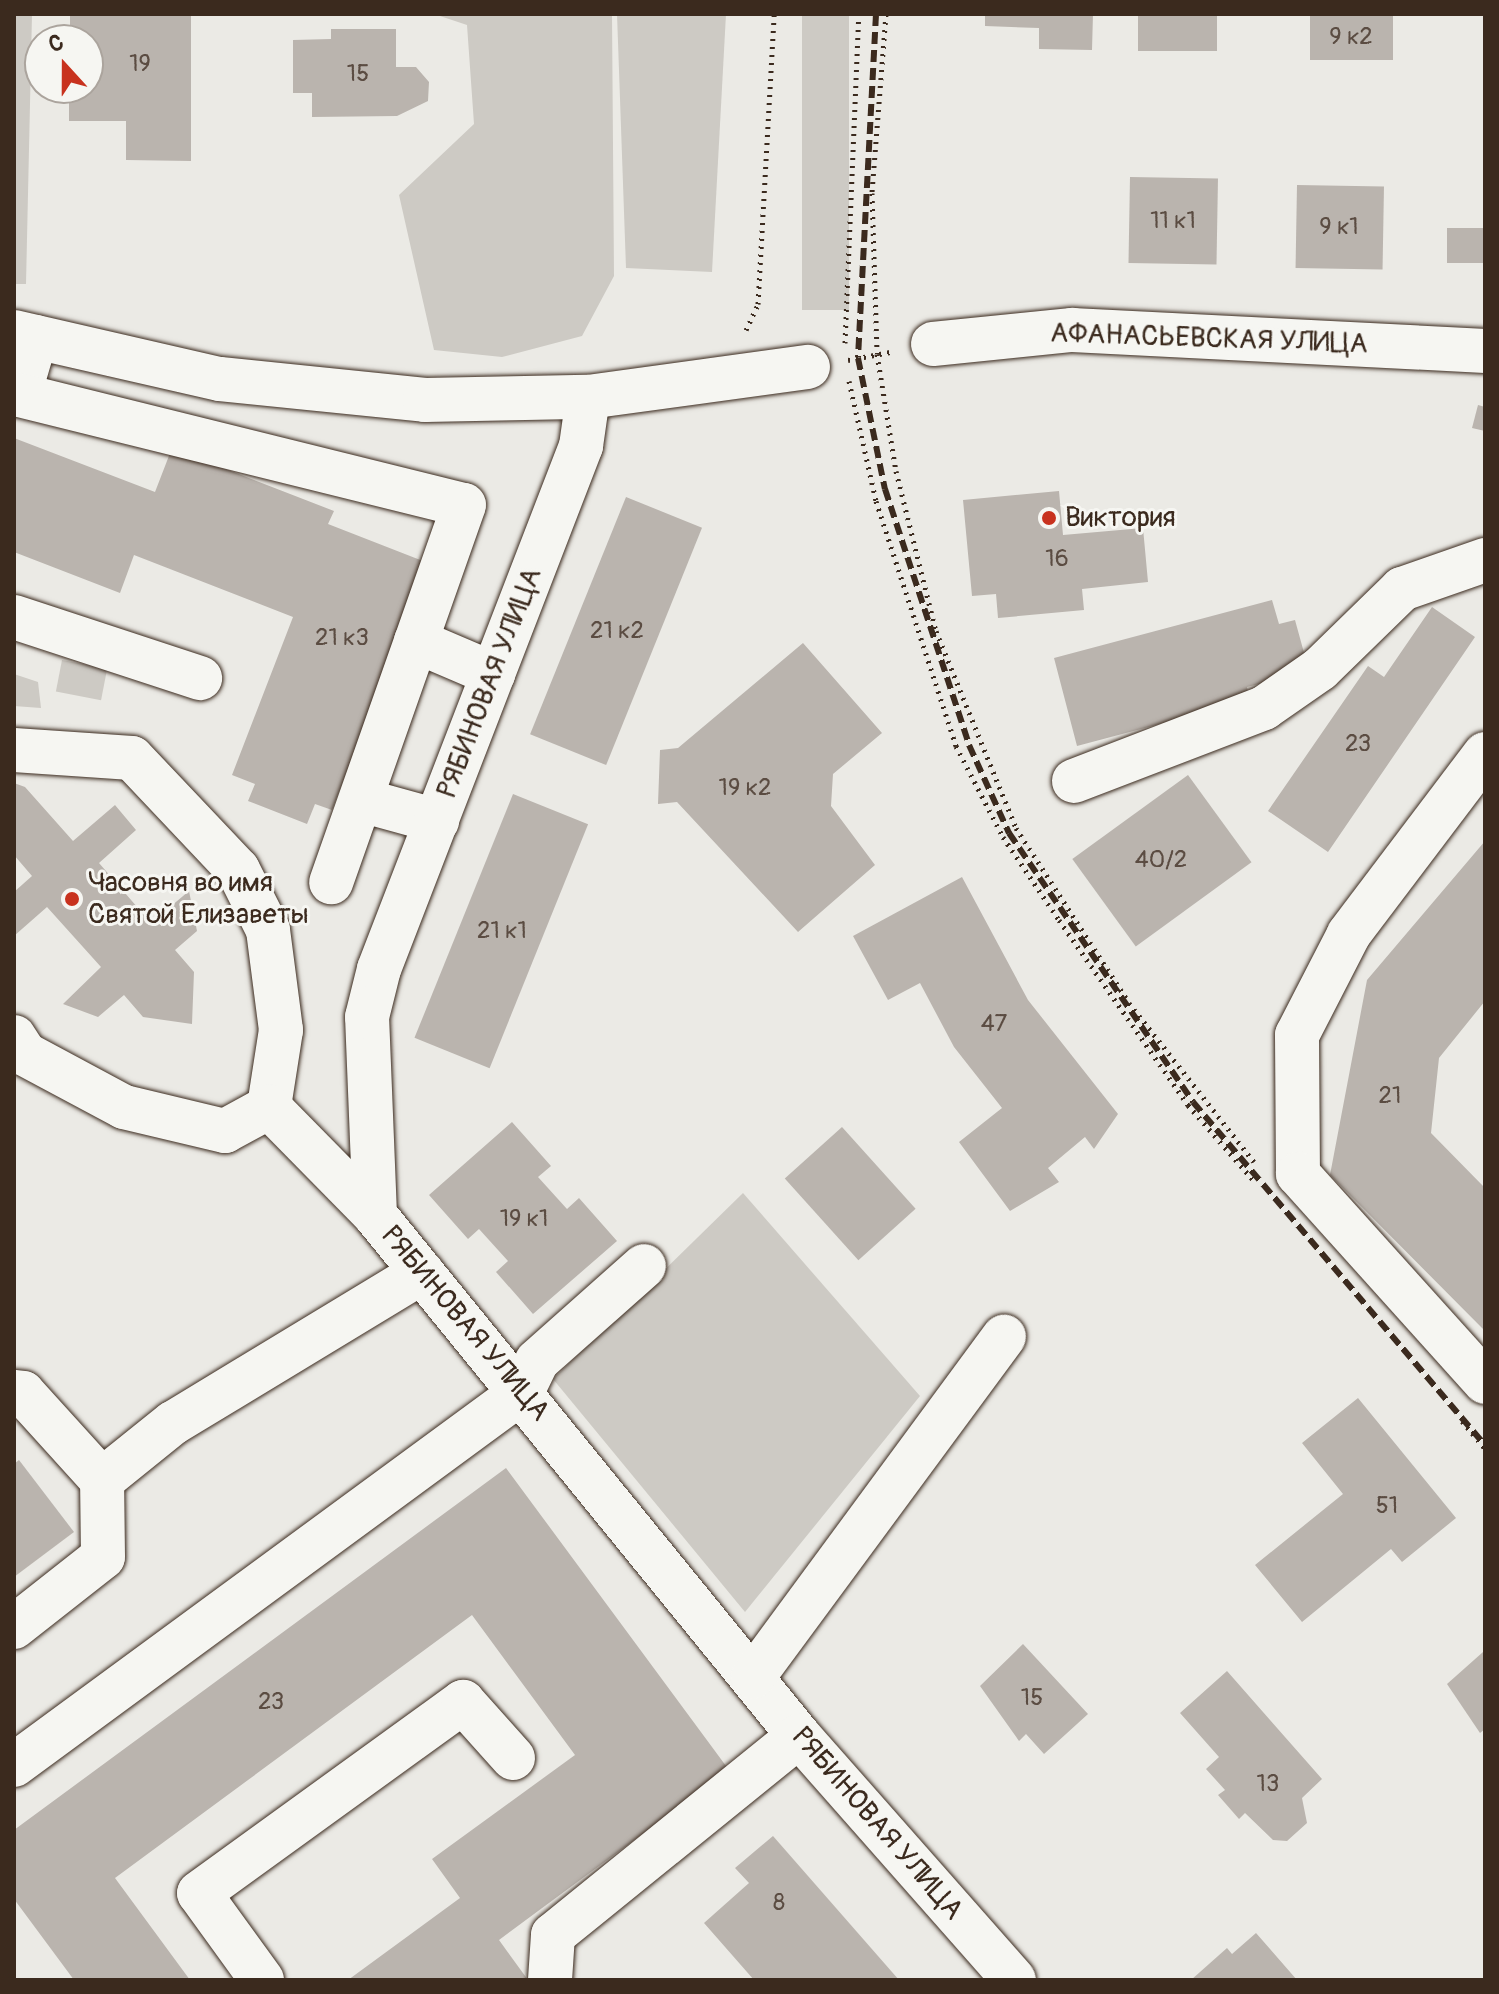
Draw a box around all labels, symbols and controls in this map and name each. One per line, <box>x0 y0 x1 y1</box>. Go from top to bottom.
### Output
house number: 9 к2 <box>1329 23 1373 51</box>
north arrow <box>24 24 104 104</box>
text: С <box>45 28 67 59</box>
house number: 19 <box>129 50 151 78</box>
house number: 15 <box>347 60 369 88</box>
house number: 11 к1 <box>1150 207 1196 235</box>
house number: 9 к1 <box>1319 213 1359 241</box>
street label: АФАНАСЬЕВСКАЯ УЛИЦА <box>1050 317 1368 361</box>
place label: Виктория <box>1065 501 1176 535</box>
marker: Виктория <box>1040 509 1058 527</box>
house number: 16 <box>1045 545 1069 573</box>
street label: РЯБИНОВАЯ УЛИЦА <box>431 563 549 803</box>
house number: 21 к2 <box>590 617 644 645</box>
house number: 21 к3 <box>315 624 369 652</box>
house number: 23 <box>1345 730 1371 758</box>
house number: 19 к2 <box>719 774 771 802</box>
house number: 40/2 <box>1135 846 1187 874</box>
place label: Часовня во имя Святой Елизаветы <box>88 866 309 932</box>
marker: Часовня во имя Святой Елизаветы <box>63 890 81 908</box>
house number: 21 к1 <box>477 917 527 945</box>
house number: 47 <box>981 1010 1007 1038</box>
house number: 21 <box>1379 1082 1401 1110</box>
house number: 19 к1 <box>500 1205 548 1233</box>
street label: РЯБИНОВАЯ УЛИЦА <box>374 1220 556 1428</box>
house number: 51 <box>1376 1492 1398 1520</box>
house number: 15 <box>1021 1684 1043 1712</box>
house number: 23 <box>258 1688 284 1716</box>
street label: РЯБИНОВАЯ УЛИЦА <box>784 1721 970 1927</box>
house number: 13 <box>1257 1770 1279 1798</box>
house number: 8 <box>773 1889 785 1917</box>

